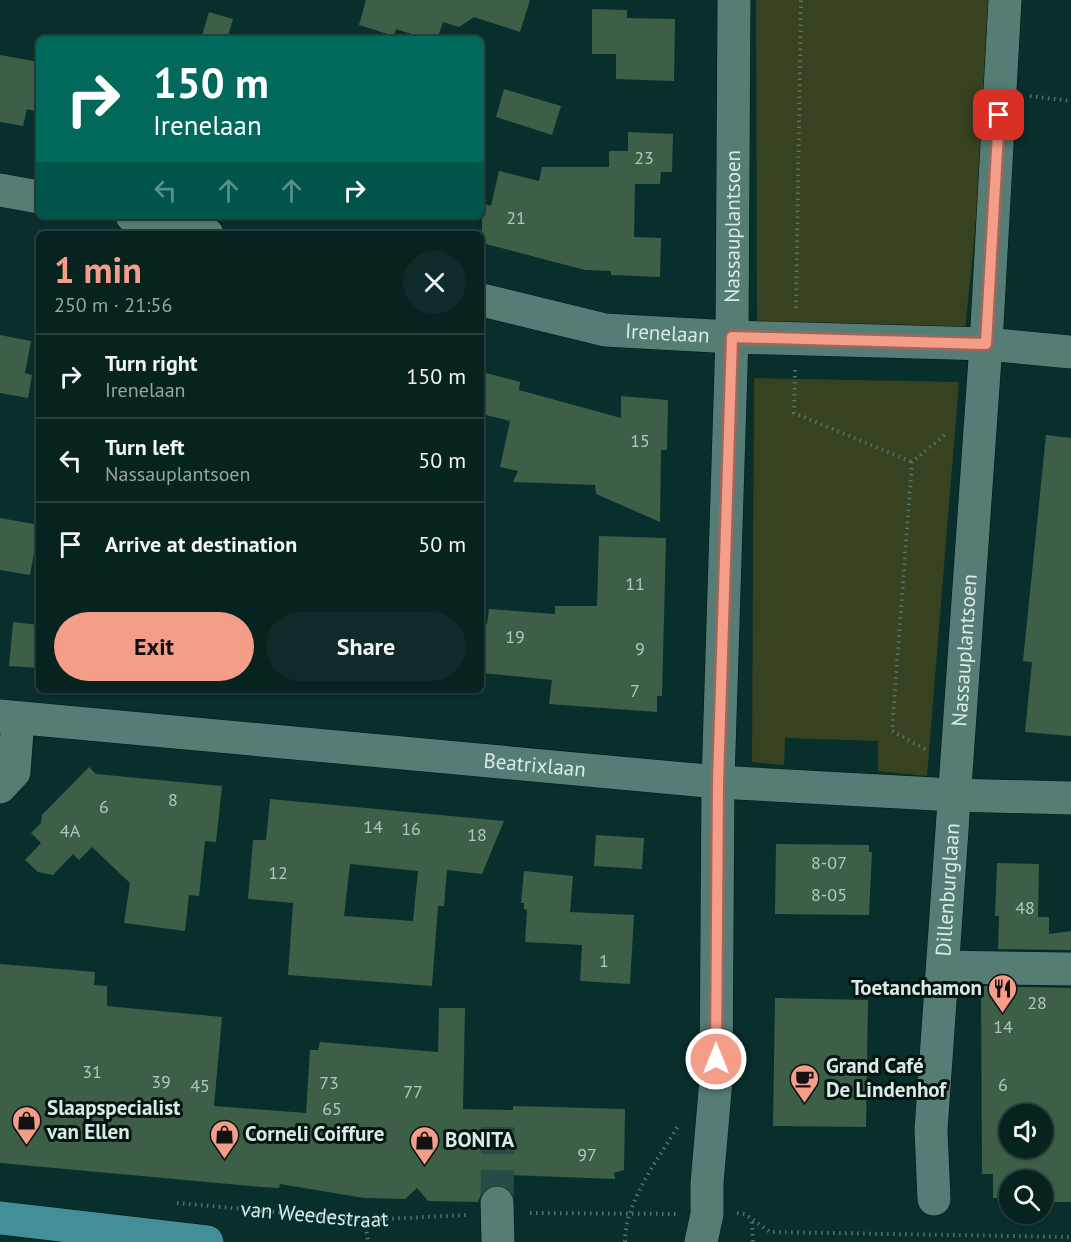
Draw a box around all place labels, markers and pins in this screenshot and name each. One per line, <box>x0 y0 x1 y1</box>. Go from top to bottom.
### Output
pin <box>973 89 1024 140</box>
restaurant icon: Toetanchamon <box>987 972 1019 1014</box>
place label: Toetanchamon <box>851 974 982 1001</box>
place label: Grand Café De Lindenhof <box>826 1052 947 1103</box>
cafe icon: Grand Café De Lindenhof <box>789 1062 821 1104</box>
place label: Slaapspecialist van Ellen <box>46 1094 181 1145</box>
shop icon: Slaapspecialist van Ellen <box>10 1104 42 1146</box>
shop icon: Corneli Coiffure <box>208 1118 240 1160</box>
place label: Corneli Coiffure <box>245 1120 384 1147</box>
shop icon: BONITA <box>408 1124 440 1166</box>
place label: BONITA <box>445 1126 515 1153</box>

